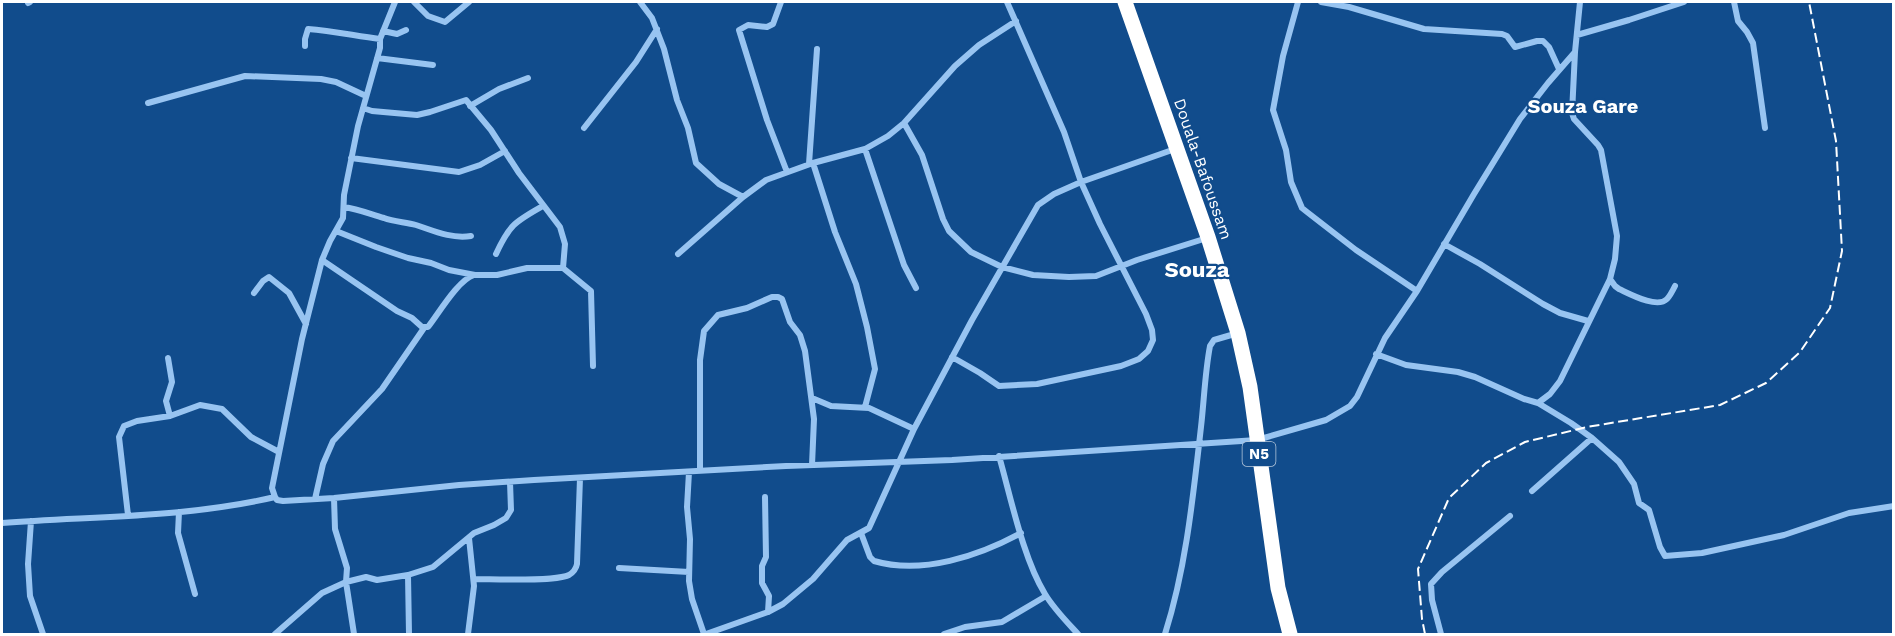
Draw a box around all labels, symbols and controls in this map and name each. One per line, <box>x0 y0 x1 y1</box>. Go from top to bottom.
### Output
district label: Souza Gare <box>1528 94 1638 118</box>
street label: Douala-Bafoussam <box>1170 96 1236 242</box>
district label: Souza <box>1164 257 1230 282</box>
road number: N5 <box>1242 442 1276 466</box>

